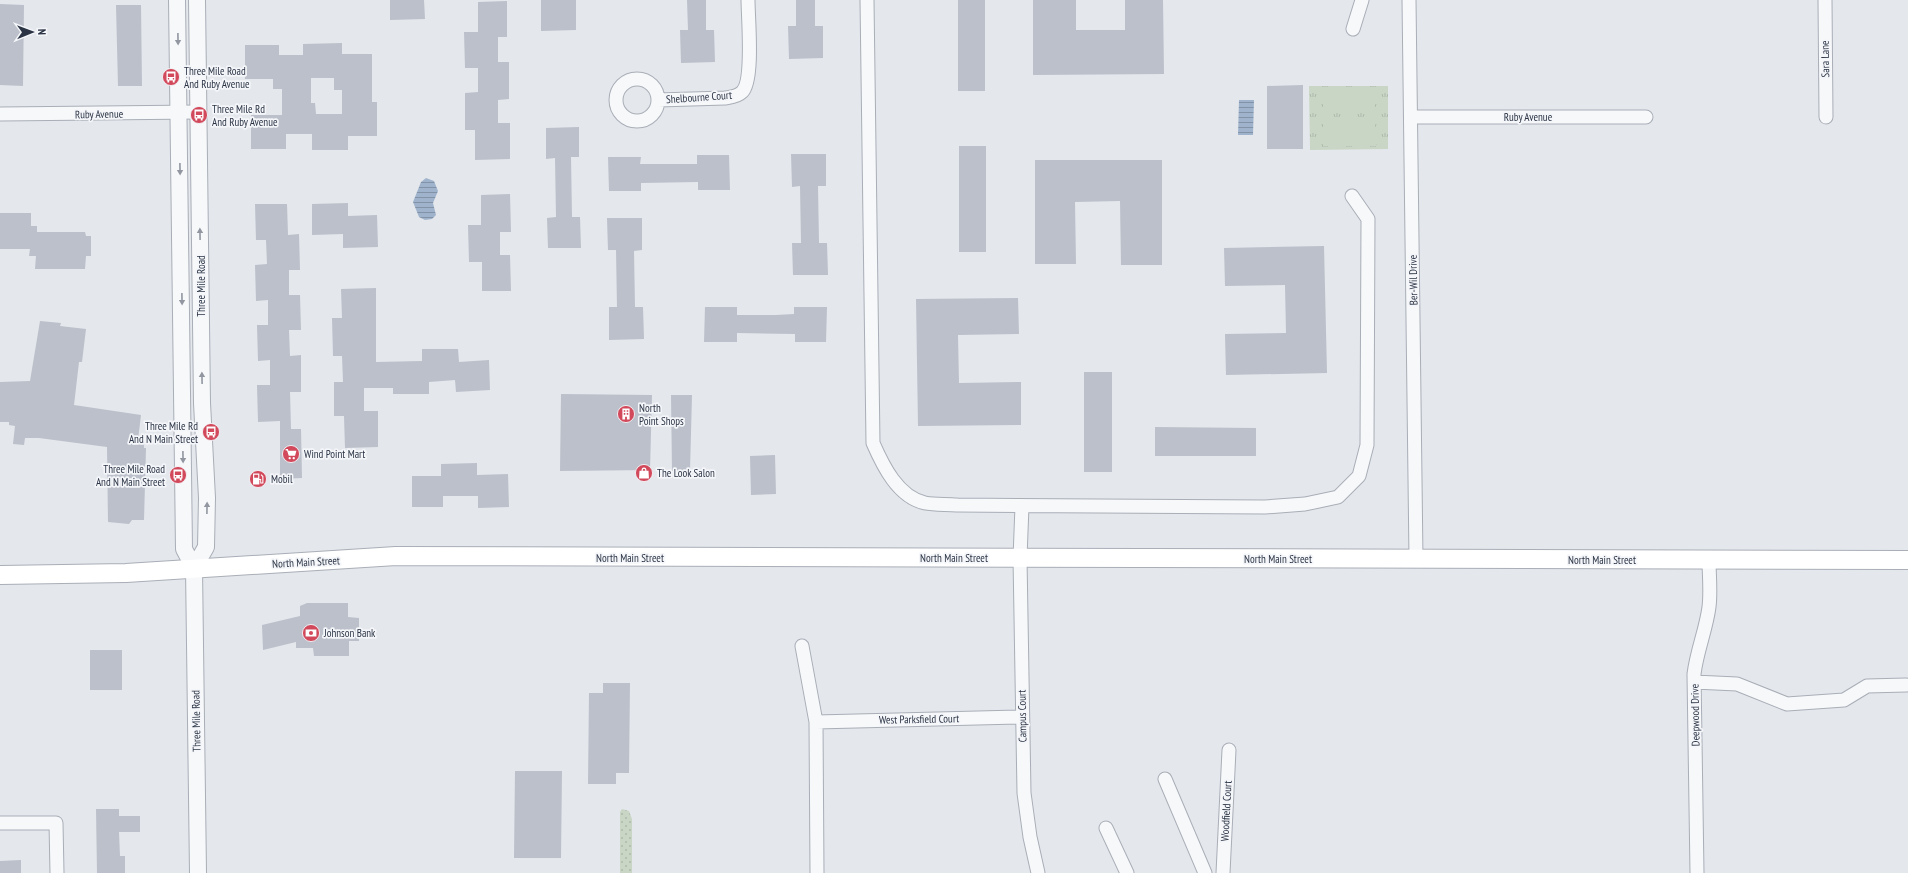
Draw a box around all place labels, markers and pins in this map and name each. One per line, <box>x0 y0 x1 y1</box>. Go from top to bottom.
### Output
place label: Three Mile Road And Ruby Avenue <box>184 64 250 91</box>
bus stop icon: Three Mile Road And Ruby Avenue <box>161 67 181 87</box>
place label: Three Mile Rd And Ruby Avenue <box>212 102 278 129</box>
bus stop icon: Three Mile Rd And Ruby Avenue <box>189 105 209 125</box>
place label: North Point Shops <box>639 401 684 428</box>
building icon: North Point Shops <box>616 404 636 424</box>
place label: Three Mile Rd And N Main Street <box>129 419 198 446</box>
bus stop icon: Three Mile Rd And N Main Street <box>201 422 221 442</box>
supermarket icon: Wind Point Mart <box>281 444 301 464</box>
place label: Wind Point Mart <box>304 447 365 461</box>
place label: Three Mile Road And N Main Street <box>96 462 165 489</box>
shop icon: The Look Salon <box>634 463 654 483</box>
bus stop icon: Three Mile Road And N Main Street <box>168 465 188 485</box>
place label: The Look Salon <box>657 466 715 480</box>
fuel station icon: Mobil <box>248 469 268 489</box>
place label: Mobil <box>271 472 293 486</box>
bank icon: Johnson Bank <box>301 623 321 643</box>
place label: Johnson Bank <box>323 626 376 640</box>

